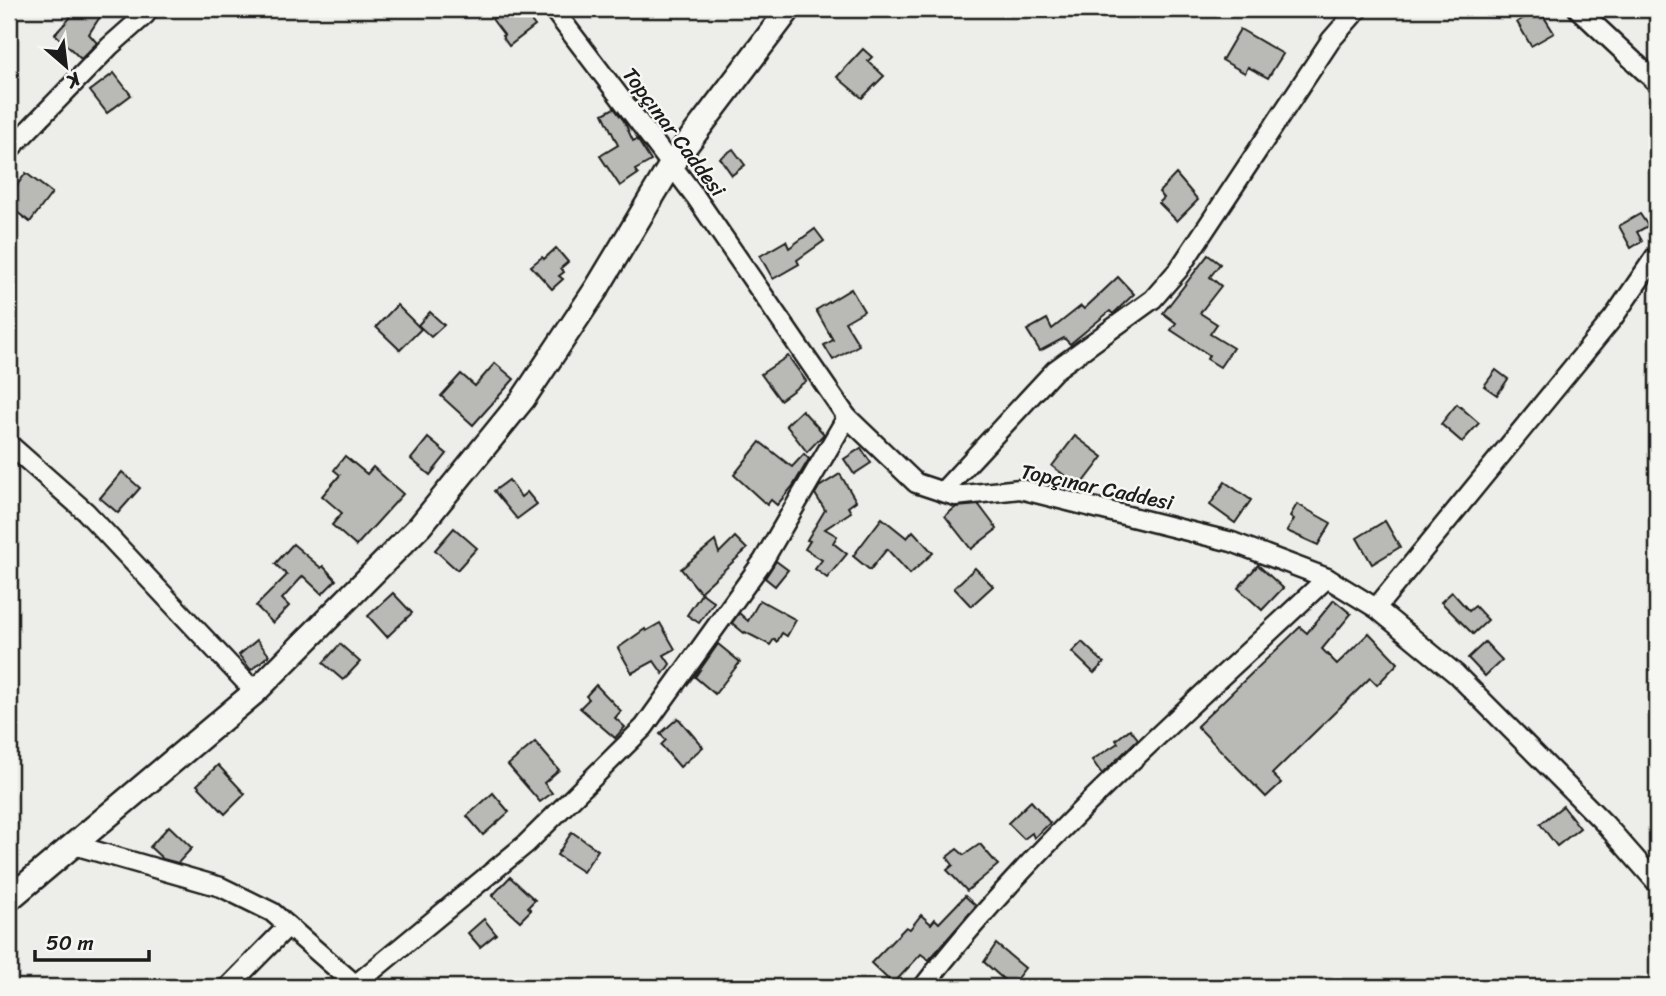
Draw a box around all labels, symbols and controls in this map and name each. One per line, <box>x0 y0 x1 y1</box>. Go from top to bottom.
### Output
north arrow <box>32 32 102 102</box>
street label: Topçınar Caddesi <box>612 59 737 206</box>
text: K <box>60 63 87 99</box>
street label: Topçınar Caddesi <box>1017 452 1178 522</box>
scale bar <box>35 919 149 963</box>
text: 50 m <box>46 924 94 962</box>

